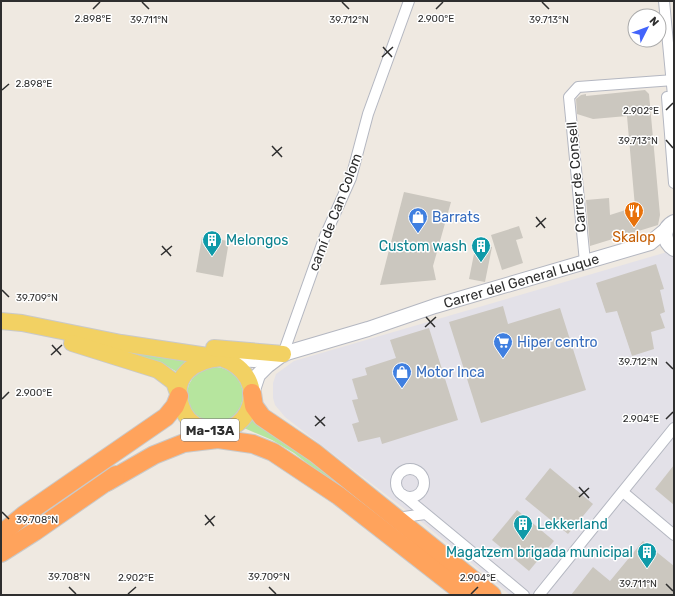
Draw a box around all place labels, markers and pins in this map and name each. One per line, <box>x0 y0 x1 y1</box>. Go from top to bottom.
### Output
restaurant icon: Skalop <box>623 200 645 228</box>
shop icon: Barrats <box>407 206 429 234</box>
place label: Barrats <box>432 209 480 226</box>
building icon: Melongos <box>201 229 223 257</box>
place label: Skalop <box>612 229 656 246</box>
place label: Melongos <box>226 232 288 249</box>
building icon: Custom wash <box>470 235 492 263</box>
place label: Custom wash <box>379 238 467 255</box>
supermarket icon: Hiper centro <box>492 331 514 359</box>
place label: Hiper centro <box>517 334 598 351</box>
shop icon: Motor Inca <box>391 361 413 389</box>
place label: Motor Inca <box>416 364 485 381</box>
building icon: Lekkerland <box>512 513 534 541</box>
place label: Lekkerland <box>537 516 608 533</box>
building icon: Magatzem brigada municipal <box>636 541 658 569</box>
place label: Magatzem brigada municipal <box>446 544 633 561</box>

